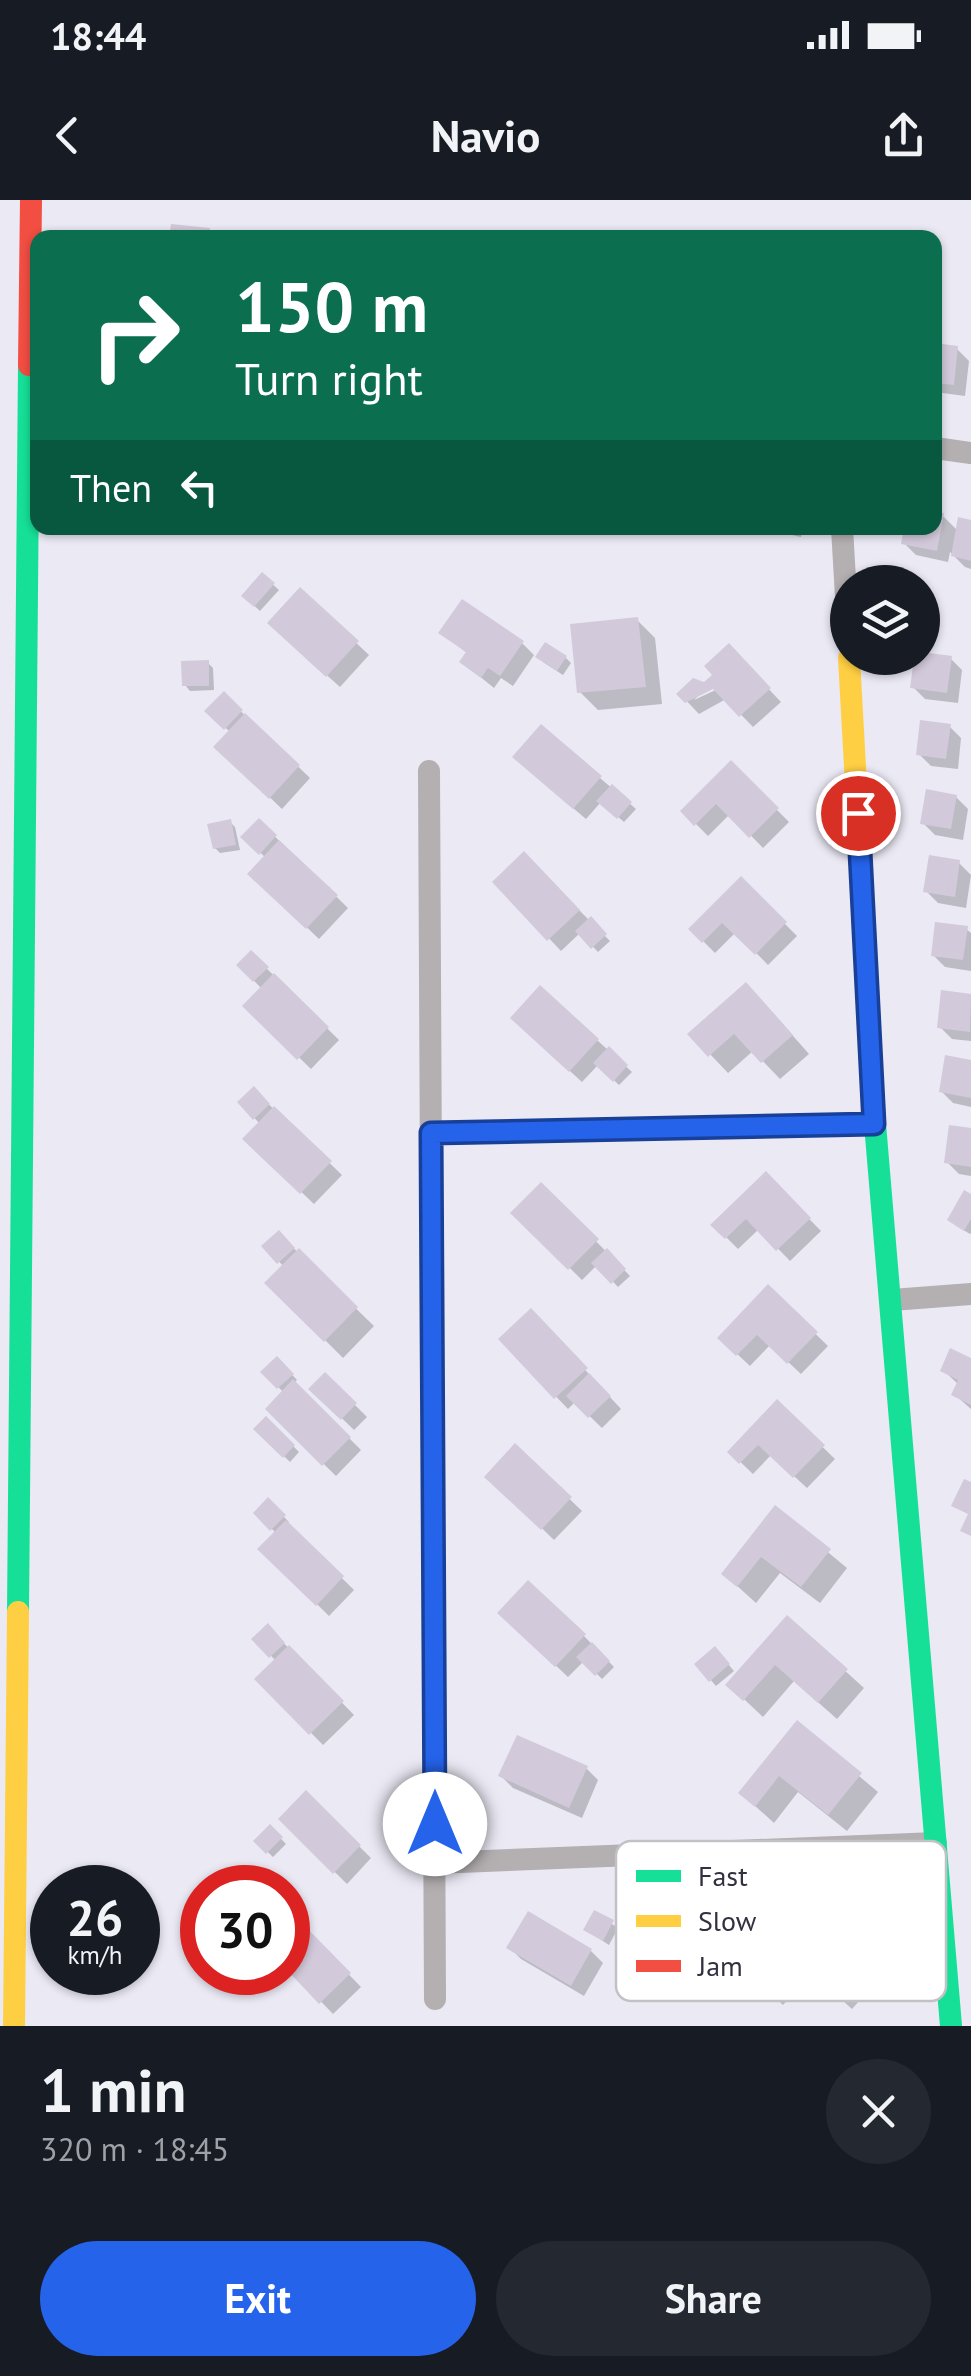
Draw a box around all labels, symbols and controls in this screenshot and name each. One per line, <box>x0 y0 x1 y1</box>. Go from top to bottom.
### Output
text: 18:44 <box>50 11 146 60</box>
text: Navio <box>431 106 540 164</box>
icon: back <box>40 108 95 163</box>
icon: share <box>876 108 931 163</box>
text: 150 m <box>235 261 428 351</box>
icon: right <box>70 270 200 400</box>
text: Turn right <box>235 349 423 407</box>
icon: left <box>172 460 227 515</box>
text: Then <box>70 463 152 512</box>
map controls <box>830 565 940 675</box>
button: layers <box>830 565 940 675</box>
pin <box>816 771 901 856</box>
icon: arrive <box>831 786 886 841</box>
position arrow <box>383 1772 487 1876</box>
legend <box>616 1841 946 2001</box>
text: Fast <box>698 1857 748 1894</box>
speed limit sign: 30 <box>180 1865 310 1995</box>
text: 26 <box>67 1885 123 1950</box>
text: Slow <box>698 1902 757 1939</box>
text: km/h <box>68 1939 122 1971</box>
text: Jam <box>697 1947 743 1984</box>
text: 1 min <box>40 2051 186 2129</box>
button: close <box>826 2059 931 2164</box>
text: 320 m · 18:45 <box>40 2128 229 2170</box>
button: Exit <box>40 2241 476 2356</box>
button: Share <box>496 2241 931 2356</box>

